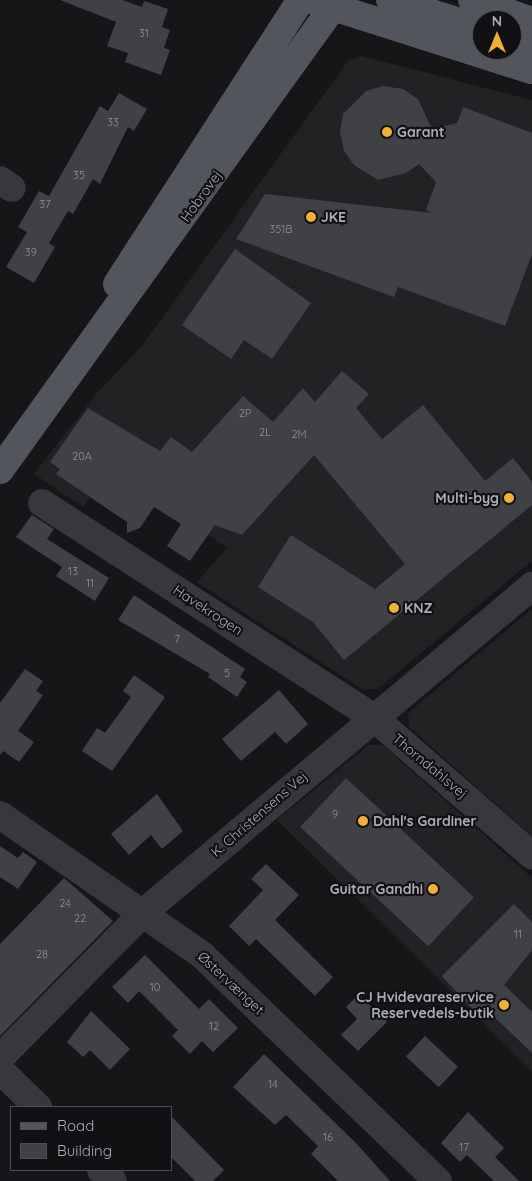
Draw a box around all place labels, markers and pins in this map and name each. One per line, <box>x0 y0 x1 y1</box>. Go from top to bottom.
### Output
place label: Garant <box>397 124 445 140</box>
marker: Garant <box>381 126 393 138</box>
place label: JKE <box>321 209 346 225</box>
marker: JKE <box>305 211 317 223</box>
place label: Multi-byg <box>435 490 499 506</box>
marker: Multi-byg <box>503 492 515 504</box>
place label: KNZ <box>404 600 433 616</box>
marker: KNZ <box>388 602 400 614</box>
place label: Dahl's Gardiner <box>373 813 477 829</box>
marker: Dahl's Gardiner <box>357 815 369 827</box>
place label: Guitar Gandhi <box>330 881 423 897</box>
marker: Guitar Gandhi <box>427 883 439 895</box>
place label: CJ Hvidevareservice Reservedels-butik <box>356 989 494 1022</box>
marker: CJ Hvidevareservice Reservedels-butik <box>498 999 510 1011</box>

